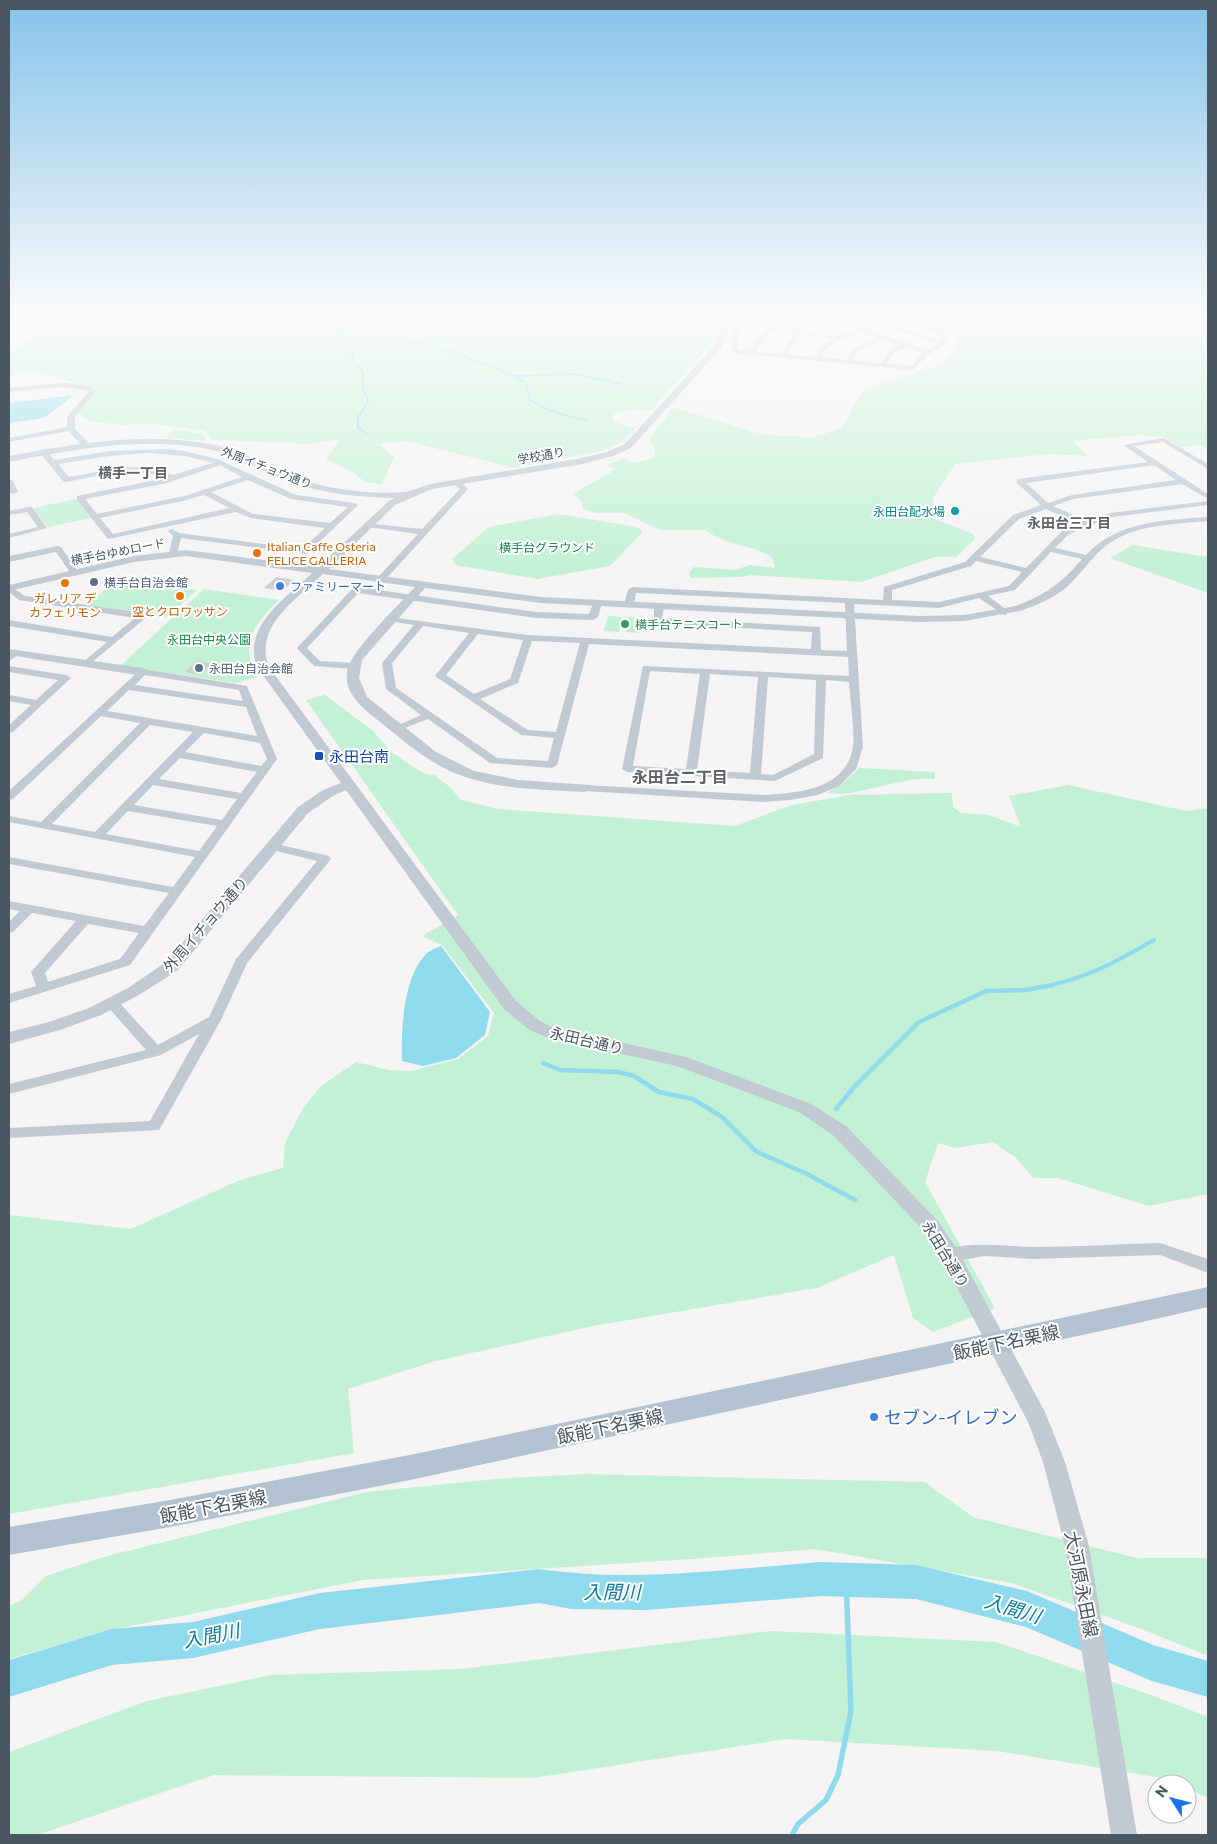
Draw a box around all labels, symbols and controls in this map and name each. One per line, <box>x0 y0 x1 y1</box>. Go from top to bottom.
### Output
street label: 外周イチョウ通り <box>220 443 314 491</box>
street label: 学校通り <box>516 444 566 466</box>
district label: 横手一丁目 <box>98 464 168 481</box>
place label: 永田台配水場 <box>873 504 945 518</box>
marker: 永田台配水場 <box>949 505 961 517</box>
district label: 永田台三丁目 <box>1027 514 1111 531</box>
street label: 横手台ゆめロード <box>70 535 166 567</box>
place label: Italian Caffe Osteria FELICE GALLERIA <box>267 539 376 567</box>
park label: 横手台グラウンド <box>499 540 595 554</box>
marker: Italian Caffe Osteria FELICE GALLERIA <box>251 547 263 559</box>
place label: 横手台自治会館 <box>104 575 188 589</box>
marker: 横手台自治会館 <box>88 576 100 588</box>
marker: ガレリア デ カフェリモン <box>59 577 71 589</box>
place label: ファミリーマート <box>290 579 386 593</box>
marker: ファミリーマート <box>274 580 286 592</box>
marker: 空とクロワッサン <box>174 590 186 602</box>
place label: ガレリア デ カフェリモン <box>29 591 101 619</box>
place label: 空とクロワッサン <box>132 604 228 618</box>
place label: 横手台テニスコート <box>635 617 743 631</box>
marker: 横手台テニスコート <box>619 618 631 630</box>
park label: 永田台中央公園 <box>167 632 251 646</box>
place label: 永田台自治会館 <box>209 661 293 675</box>
marker: 永田台自治会館 <box>193 662 205 674</box>
place label: 永田台南 <box>329 747 389 765</box>
marker: 永田台南 <box>313 750 325 762</box>
district label: 永田台二丁目 <box>632 767 728 786</box>
street label: 外周イチョウ通り <box>159 873 251 975</box>
street label: 永田台通り <box>548 1023 626 1057</box>
street label: 永田台通り <box>919 1217 973 1291</box>
street label: 飯能下名栗線 <box>951 1320 1061 1364</box>
street label: 飯能下名栗線 <box>555 1404 665 1448</box>
place label: セブン-イレブン <box>884 1406 1018 1428</box>
marker: セブン-イレブン <box>868 1411 880 1423</box>
street label: 飯能下名栗線 <box>158 1485 268 1527</box>
street label: 大河原永田線 <box>1061 1529 1103 1639</box>
water label: 入間川 <box>583 1580 642 1603</box>
water label: 入間川 <box>982 1589 1046 1628</box>
water label: 入間川 <box>181 1618 243 1652</box>
north arrow <box>1147 1774 1197 1824</box>
text: N <box>1151 1782 1171 1800</box>

